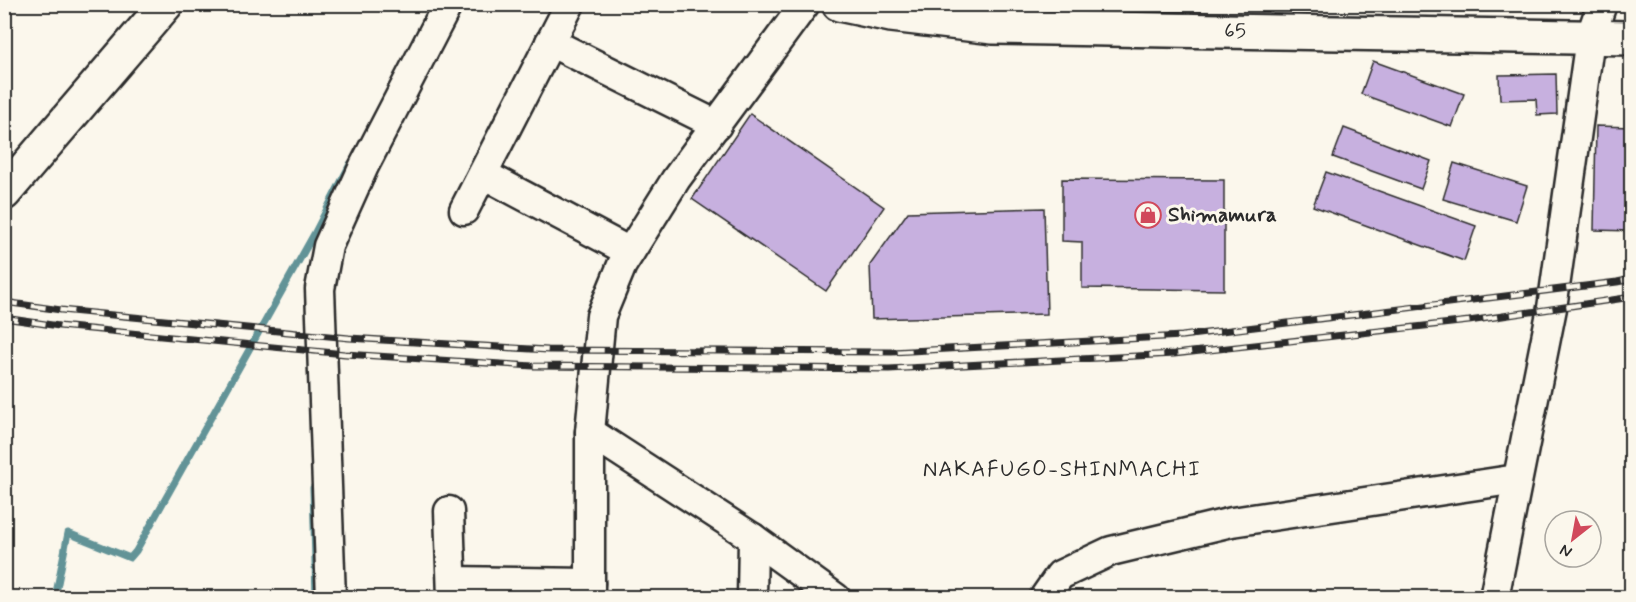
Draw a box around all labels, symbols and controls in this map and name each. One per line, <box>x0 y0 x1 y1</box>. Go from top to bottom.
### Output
street label: 65 <box>1224 17 1246 45</box>
shop icon: Shimamura <box>1133 200 1163 230</box>
place label: Shimamura <box>1168 201 1277 229</box>
district label: NAKAFUGO-SHINMACHI <box>923 456 1201 484</box>
north arrow <box>1543 509 1603 569</box>
text: N <box>1556 539 1576 562</box>

